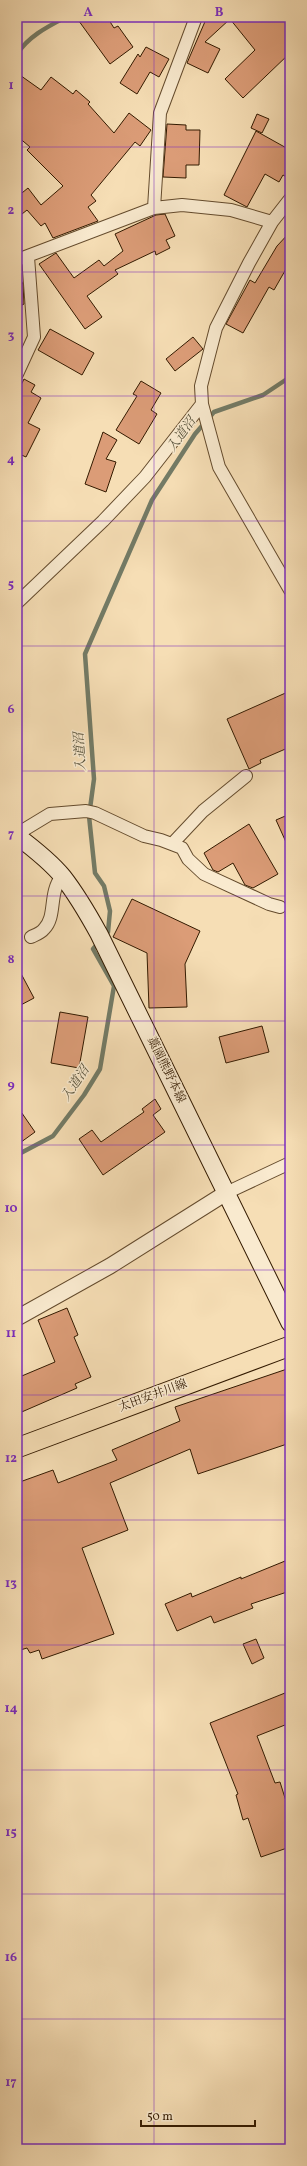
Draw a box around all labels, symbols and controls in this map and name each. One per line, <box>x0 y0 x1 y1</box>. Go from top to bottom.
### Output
text: A <box>83 4 93 22</box>
text: B <box>215 4 224 22</box>
text: 1 <box>8 77 14 95</box>
text: 2 <box>8 202 15 220</box>
text: 3 <box>8 327 15 345</box>
water label: 入道沼 <box>163 412 202 456</box>
text: 4 <box>7 451 15 469</box>
text: 5 <box>8 576 14 594</box>
text: 6 <box>7 701 15 719</box>
water label: 入道沼 <box>71 730 91 772</box>
text: 7 <box>8 826 14 844</box>
text: 8 <box>7 951 15 969</box>
street label: 藁園熊野本線 <box>143 1034 189 1106</box>
water label: 入道沼 <box>58 1061 95 1105</box>
text: 9 <box>7 1076 15 1094</box>
text: 10 <box>4 1200 18 1218</box>
text: 11 <box>6 1325 16 1343</box>
street label: 太田安井川線 <box>116 1376 190 1416</box>
text: 12 <box>5 1450 17 1468</box>
text: 13 <box>5 1575 17 1593</box>
text: 14 <box>4 1700 18 1718</box>
text: 15 <box>5 1824 17 1842</box>
text: 16 <box>5 1949 17 1967</box>
text: 17 <box>5 2074 17 2092</box>
scale bar <box>141 2102 255 2128</box>
text: 50 m <box>147 2109 173 2125</box>

